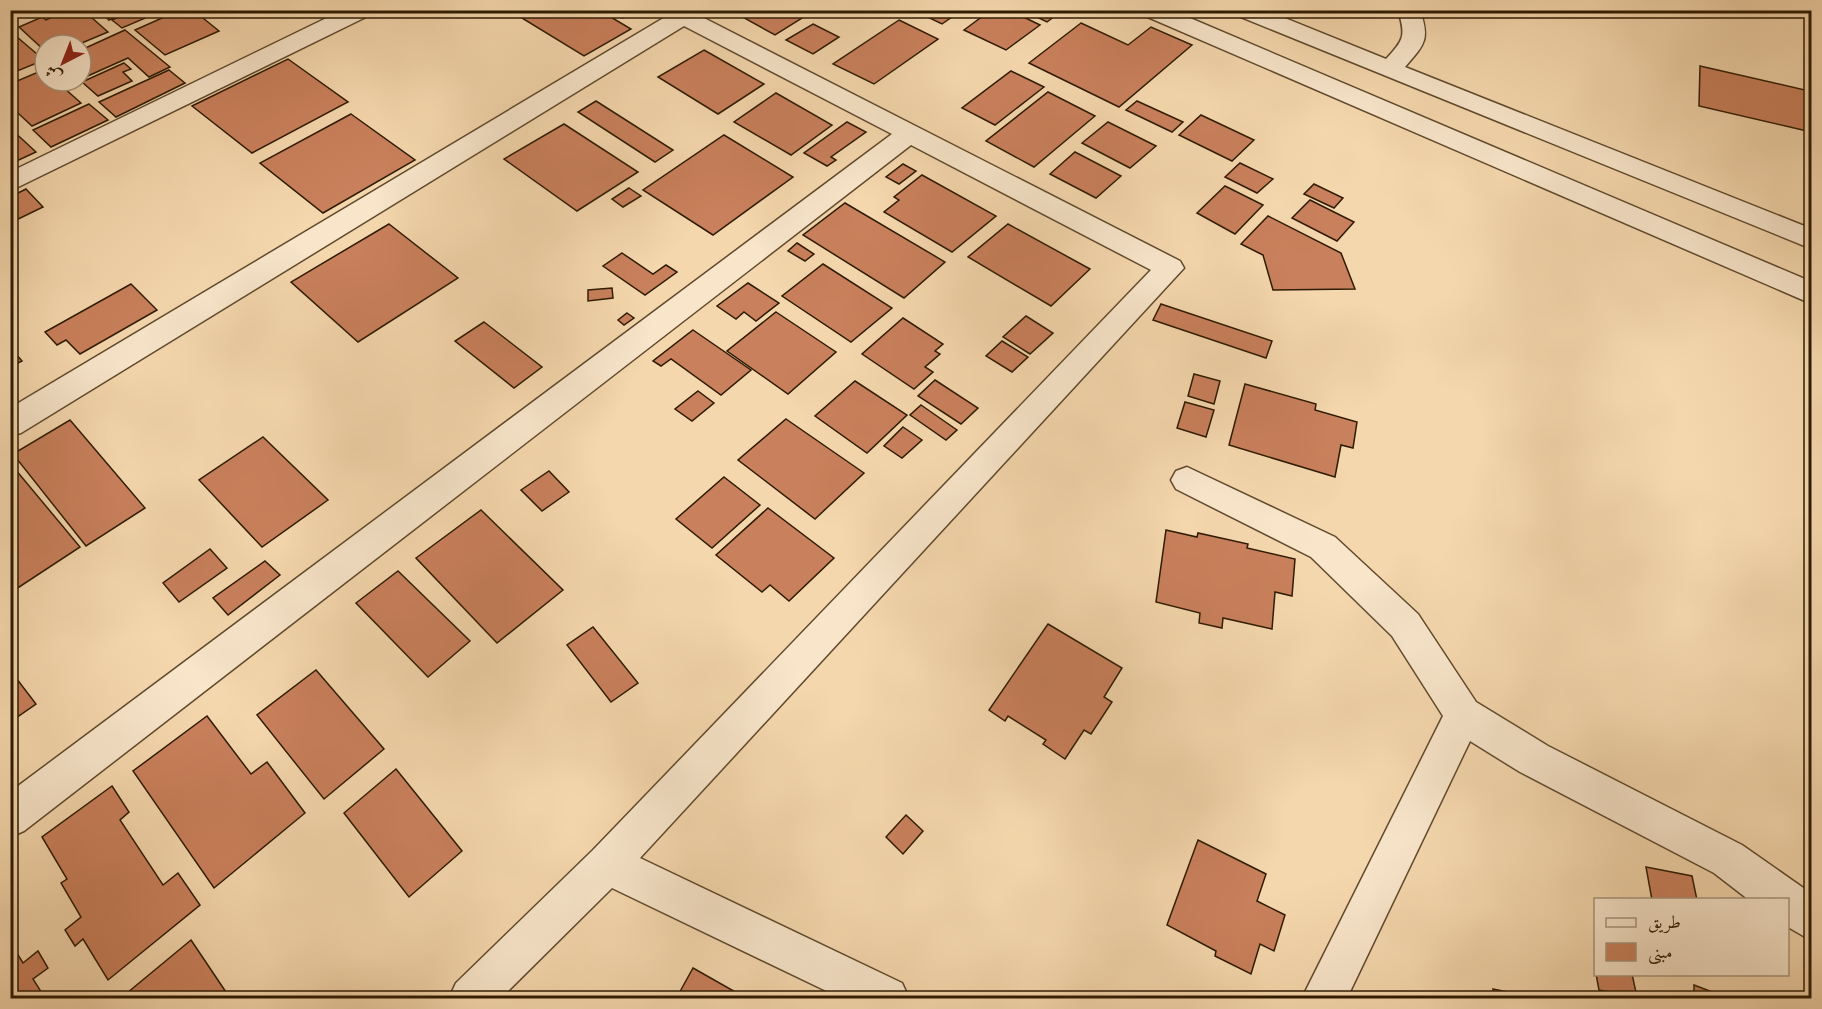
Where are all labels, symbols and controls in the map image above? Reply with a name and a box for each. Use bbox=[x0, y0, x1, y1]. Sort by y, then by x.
north arrow bbox=[33, 33, 93, 93]
text: ش bbox=[41, 61, 66, 86]
legend bbox=[1594, 898, 1789, 976]
text: طريق bbox=[1648, 912, 1681, 934]
text: مبنى bbox=[1648, 942, 1673, 965]

